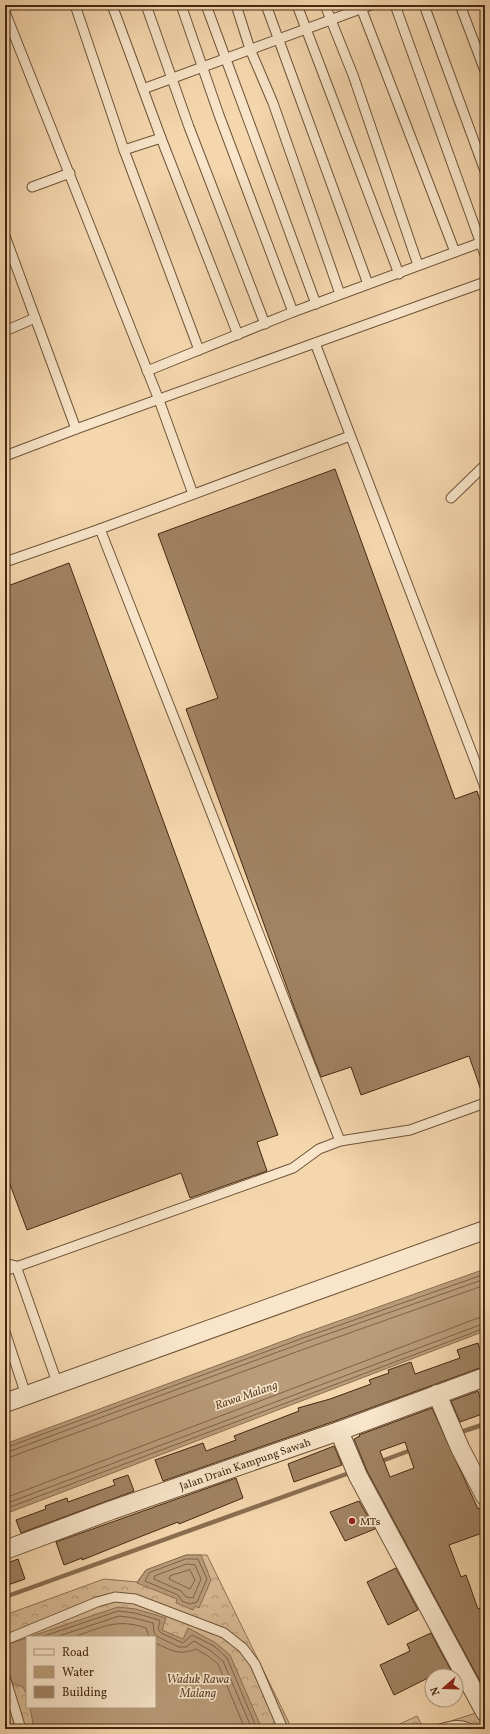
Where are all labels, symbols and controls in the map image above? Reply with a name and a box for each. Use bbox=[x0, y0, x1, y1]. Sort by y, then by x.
water label: Rawa Malang bbox=[213, 1378, 280, 1414]
street label: Jalan Drain Kampung Sawah bbox=[178, 1435, 314, 1495]
place label: MTs bbox=[360, 1515, 381, 1530]
marker: MTs bbox=[347, 1516, 357, 1526]
legend bbox=[26, 1636, 156, 1708]
text: Road bbox=[62, 1645, 89, 1661]
text: Water bbox=[62, 1665, 94, 1681]
north arrow bbox=[424, 1668, 464, 1708]
water label: Waduk Rawa Malang bbox=[166, 1672, 230, 1702]
text: Building bbox=[62, 1685, 107, 1701]
text: N bbox=[428, 1685, 444, 1697]

